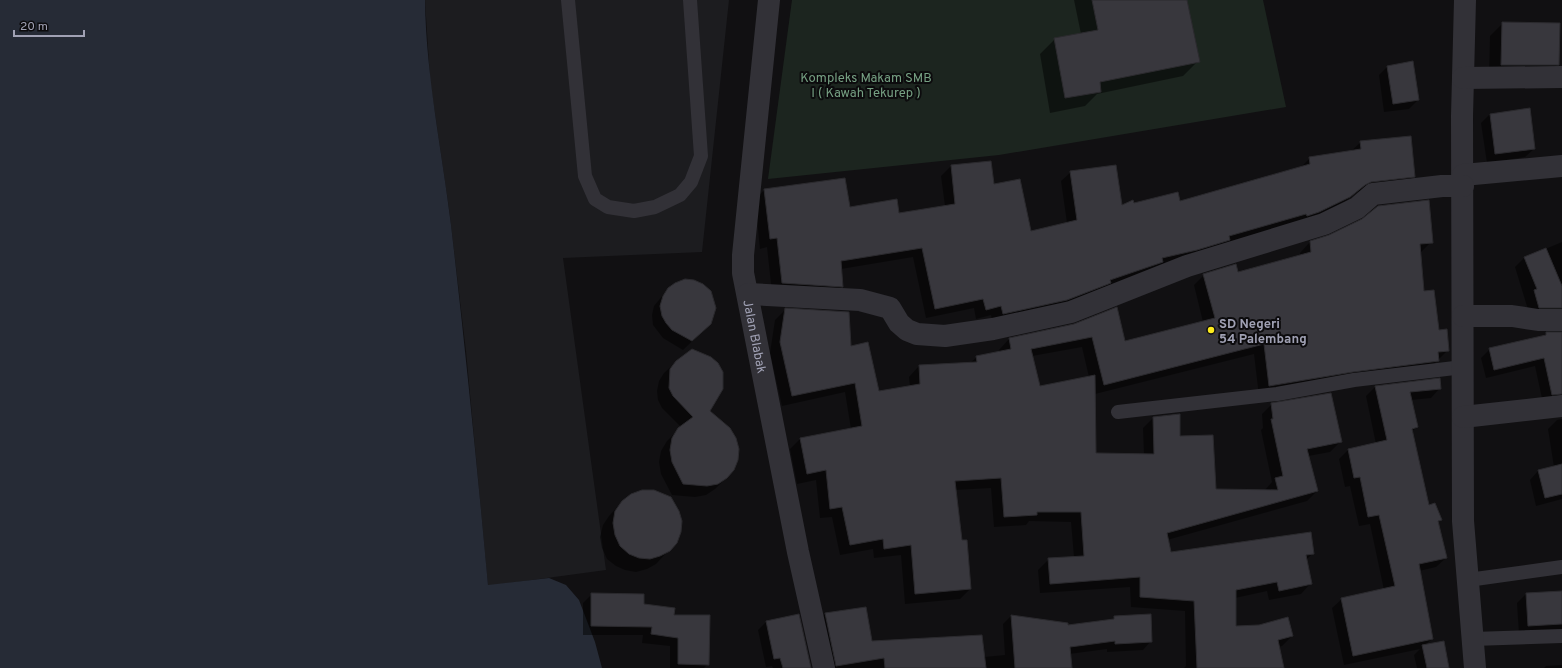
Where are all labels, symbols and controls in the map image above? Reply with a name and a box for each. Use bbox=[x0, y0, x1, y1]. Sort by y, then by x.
scale bar bbox=[14, 12, 84, 38]
text: 20 m bbox=[20, 19, 48, 35]
park label: Kompleks Makam SMB I ( Kawah Tekurep ) bbox=[800, 71, 932, 102]
street label: Jalan Blabak bbox=[738, 299, 769, 375]
place label: SD Negeri 54 Palembang bbox=[1219, 317, 1307, 348]
marker: SD Negeri 54 Palembang bbox=[1206, 325, 1216, 335]

